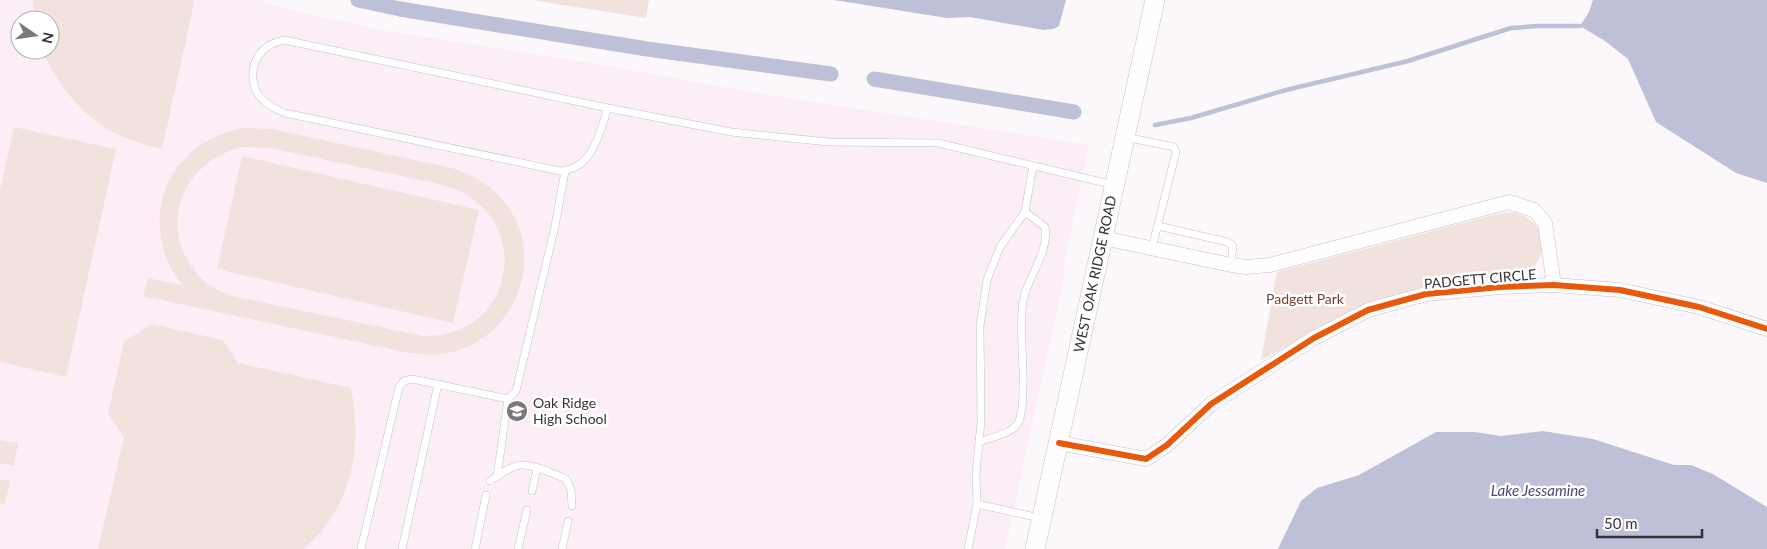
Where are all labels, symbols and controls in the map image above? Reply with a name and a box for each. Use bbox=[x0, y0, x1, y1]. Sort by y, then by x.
north arrow bbox=[10, 10, 60, 60]
text: N bbox=[39, 31, 58, 45]
street label: WEST OAK RIDGE ROAD bbox=[1070, 194, 1119, 354]
street label: PADGETT CIRCLE bbox=[1423, 265, 1537, 292]
park label: Padgett Park bbox=[1266, 290, 1345, 307]
place label: Oak Ridge High School bbox=[533, 394, 607, 427]
school or university icon: Oak Ridge High School bbox=[505, 399, 529, 423]
water label: Lake Jessamine bbox=[1491, 481, 1585, 499]
scale bar bbox=[1597, 506, 1702, 538]
text: 50 m bbox=[1604, 514, 1638, 532]

